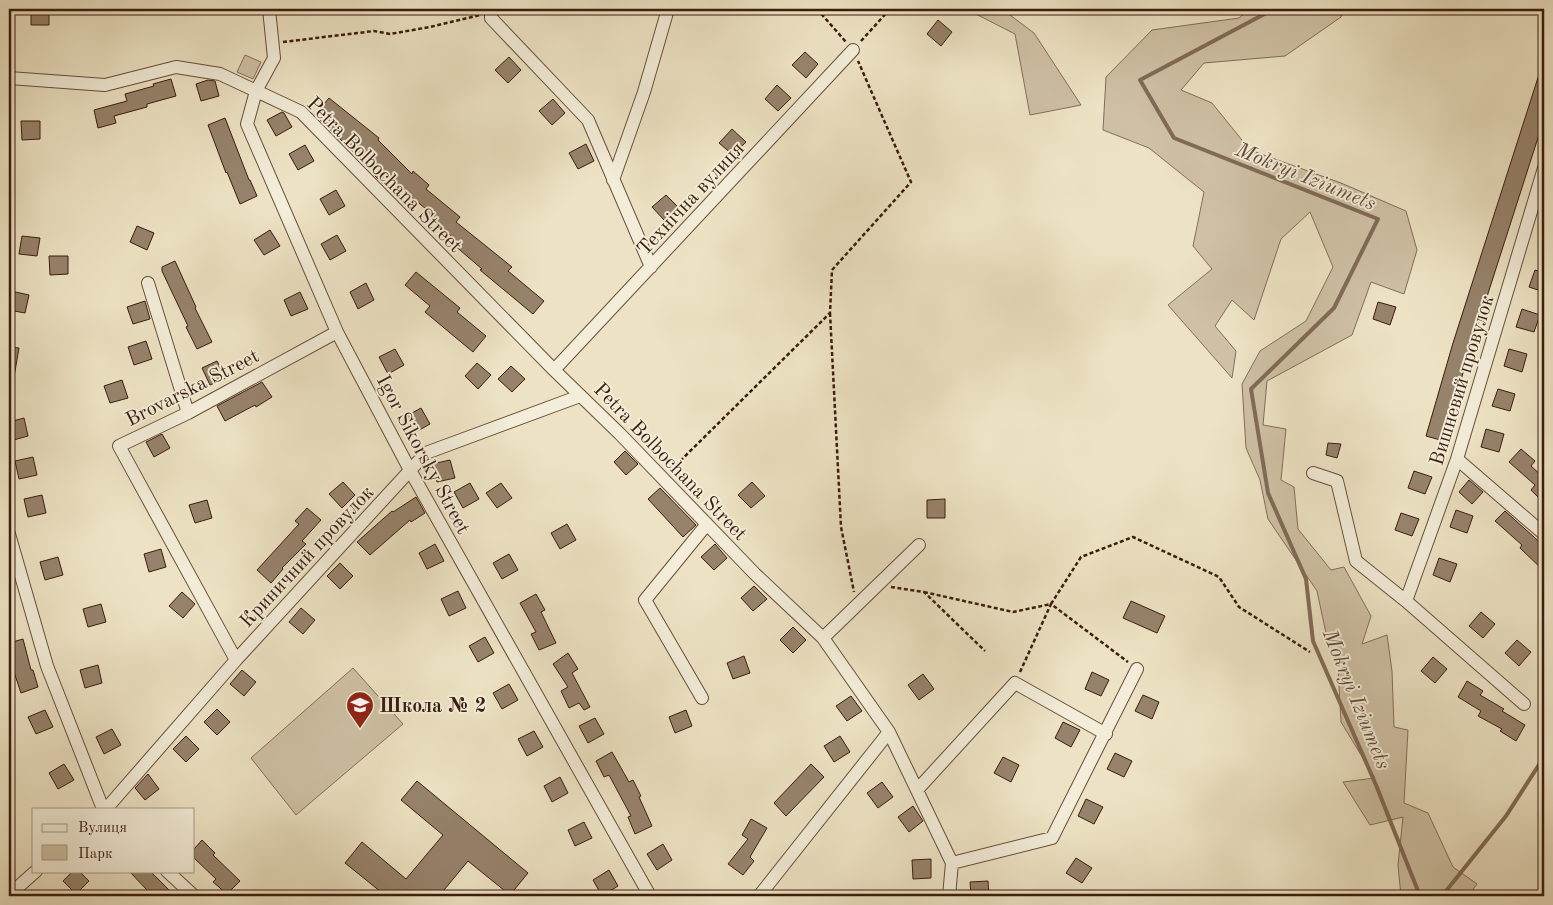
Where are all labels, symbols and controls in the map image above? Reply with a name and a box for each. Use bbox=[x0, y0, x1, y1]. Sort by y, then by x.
street label: Petra Bolbochana Street bbox=[302, 94, 465, 257]
street label: Технічна вулиця bbox=[634, 139, 749, 260]
water label: Mokryi Iziumets bbox=[1231, 139, 1379, 215]
street label: Вишневий провулок bbox=[1427, 293, 1498, 468]
street label: Brovarska Street bbox=[123, 347, 263, 431]
street label: Igor Sikorsky Street bbox=[372, 372, 473, 538]
street label: Petra Bolbochana Street bbox=[589, 380, 750, 545]
street label: Криничний провулок bbox=[237, 483, 378, 632]
water label: Mokryi Iziumets bbox=[1318, 626, 1393, 773]
school or university icon: Школа № 2 bbox=[345, 690, 375, 729]
place label: Школа № 2 bbox=[379, 697, 486, 717]
legend bbox=[32, 808, 195, 872]
text: Вулиця bbox=[78, 821, 127, 836]
text: Парк bbox=[78, 847, 113, 862]

